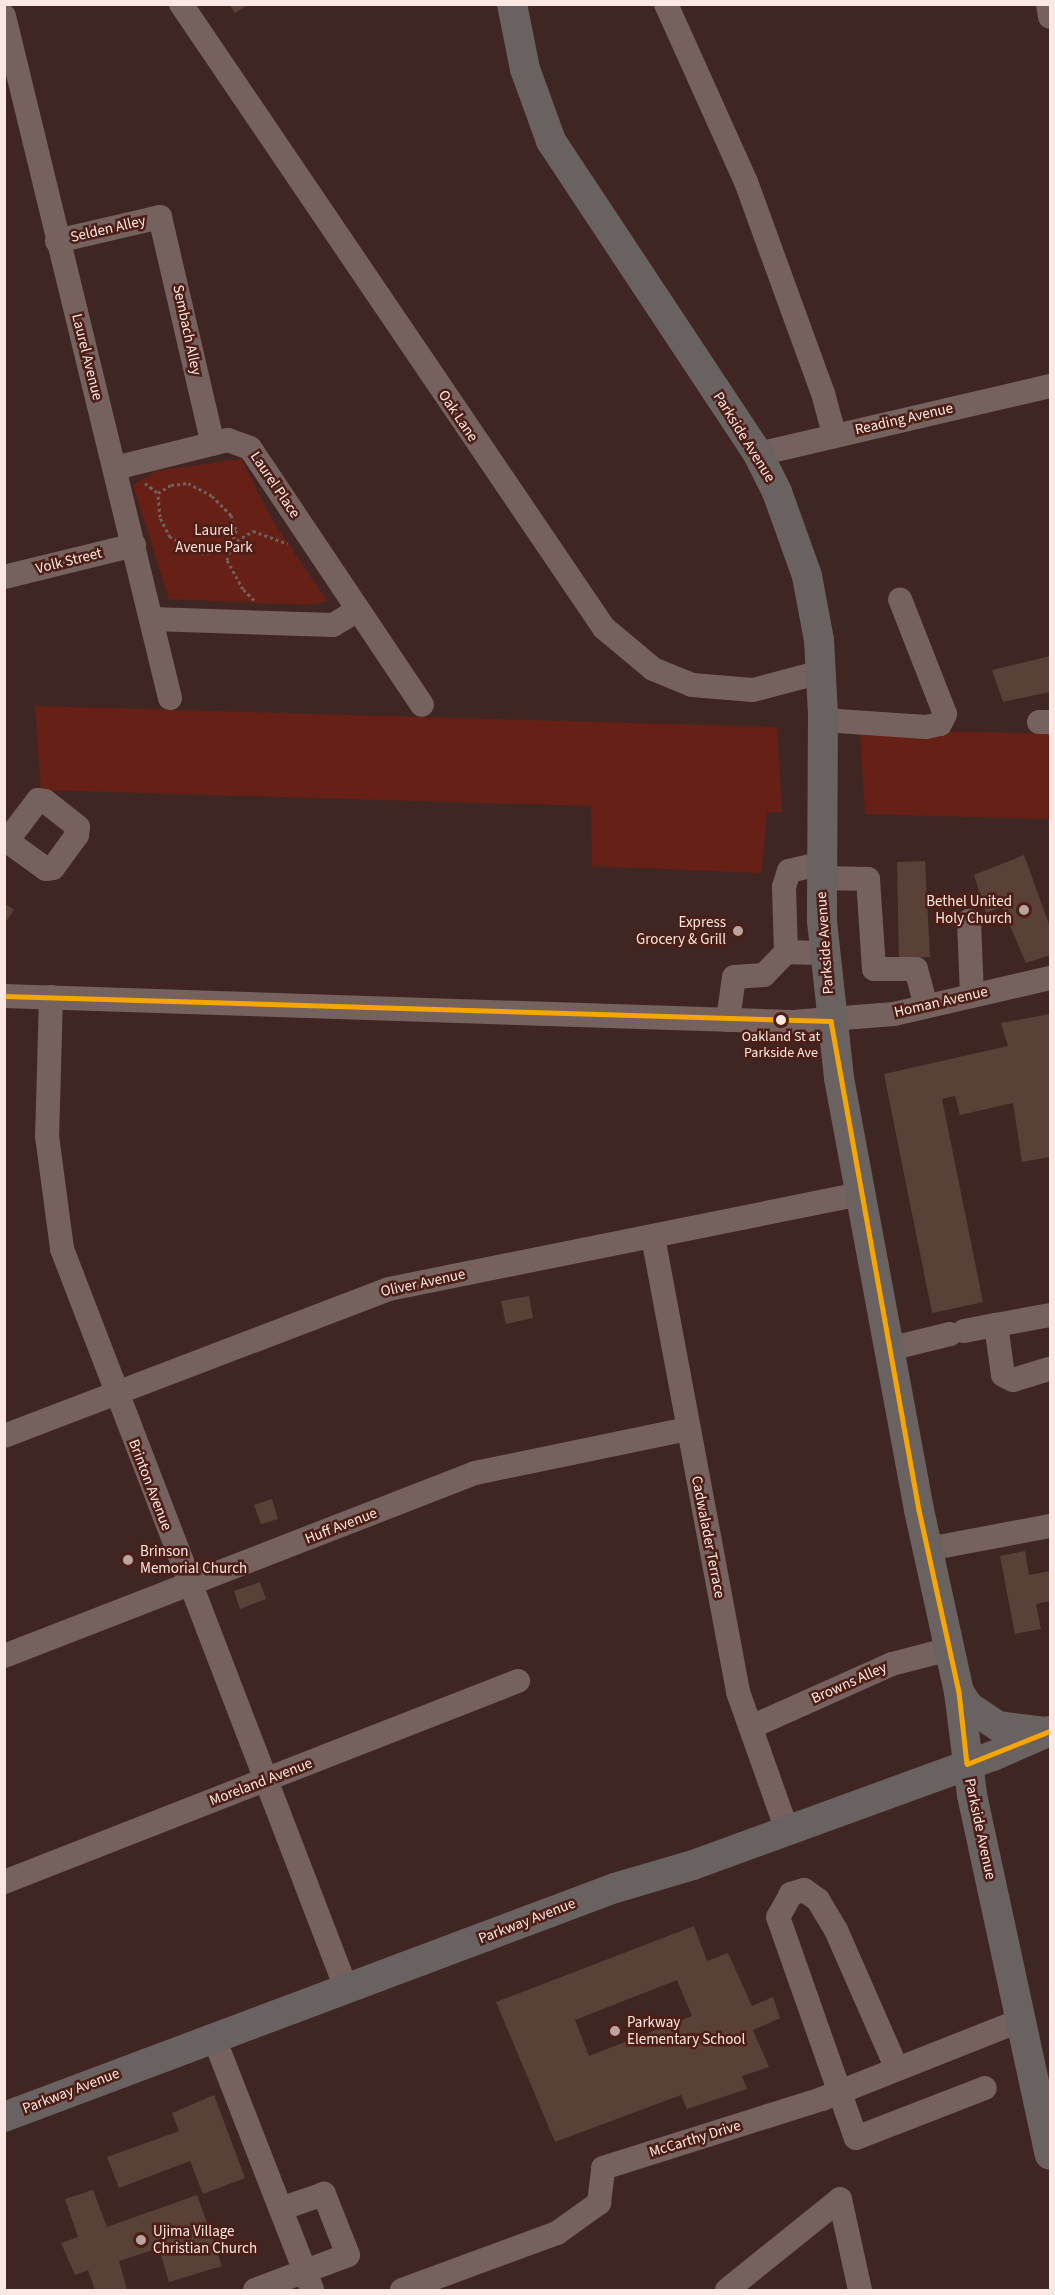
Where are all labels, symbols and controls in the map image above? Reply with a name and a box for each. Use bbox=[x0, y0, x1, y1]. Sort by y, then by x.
street label: Selden Alley bbox=[69, 212, 147, 246]
street label: Sembach Alley bbox=[169, 283, 205, 377]
street label: Laurel Avenue bbox=[68, 312, 106, 402]
street label: Oak Lane bbox=[434, 387, 482, 445]
street label: Parkside Avenue bbox=[709, 389, 779, 485]
street label: Reading Avenue bbox=[853, 399, 955, 439]
street label: Laurel Place bbox=[246, 448, 304, 522]
park label: Laurel Avenue Park bbox=[175, 521, 253, 556]
street label: Volk Street bbox=[34, 544, 104, 578]
street label: Parkside Avenue bbox=[812, 891, 838, 995]
place label: Bethel United Holy Church bbox=[926, 892, 1012, 927]
marker: Bethel United Holy Church bbox=[1017, 903, 1031, 917]
place label: Express Grocery & Grill bbox=[636, 913, 726, 948]
marker: Express Grocery & Grill bbox=[731, 924, 745, 938]
street label: Homan Avenue bbox=[893, 983, 989, 1021]
marker: Oakland St at Parkside Ave bbox=[775, 1014, 787, 1026]
place label: Oakland St at Parkside Ave bbox=[742, 1029, 820, 1062]
street label: Oliver Avenue bbox=[379, 1265, 467, 1301]
street label: Brinton Avenue bbox=[124, 1437, 176, 1533]
street label: Cadwalader Terrace bbox=[687, 1474, 729, 1600]
street label: Huff Avenue bbox=[302, 1504, 380, 1548]
place label: Brinson Memorial Church bbox=[140, 1542, 247, 1577]
marker: Brinson Memorial Church bbox=[121, 1553, 135, 1567]
street label: Browns Alley bbox=[809, 1658, 889, 1708]
street label: Moreland Avenue bbox=[207, 1754, 315, 1810]
street label: Parkside Avenue bbox=[960, 1777, 1000, 1881]
street label: Parkway Avenue bbox=[476, 1894, 578, 1948]
place label: Parkway Elementary School bbox=[627, 2013, 745, 2048]
marker: Parkway Elementary School bbox=[608, 2024, 622, 2038]
street label: Parkway Avenue bbox=[20, 2064, 122, 2118]
street label: McCarthy Drive bbox=[647, 2117, 743, 2161]
place label: Ujima Village Christian Church bbox=[153, 2222, 257, 2257]
marker: Ujima Village Christian Church bbox=[134, 2233, 148, 2247]

